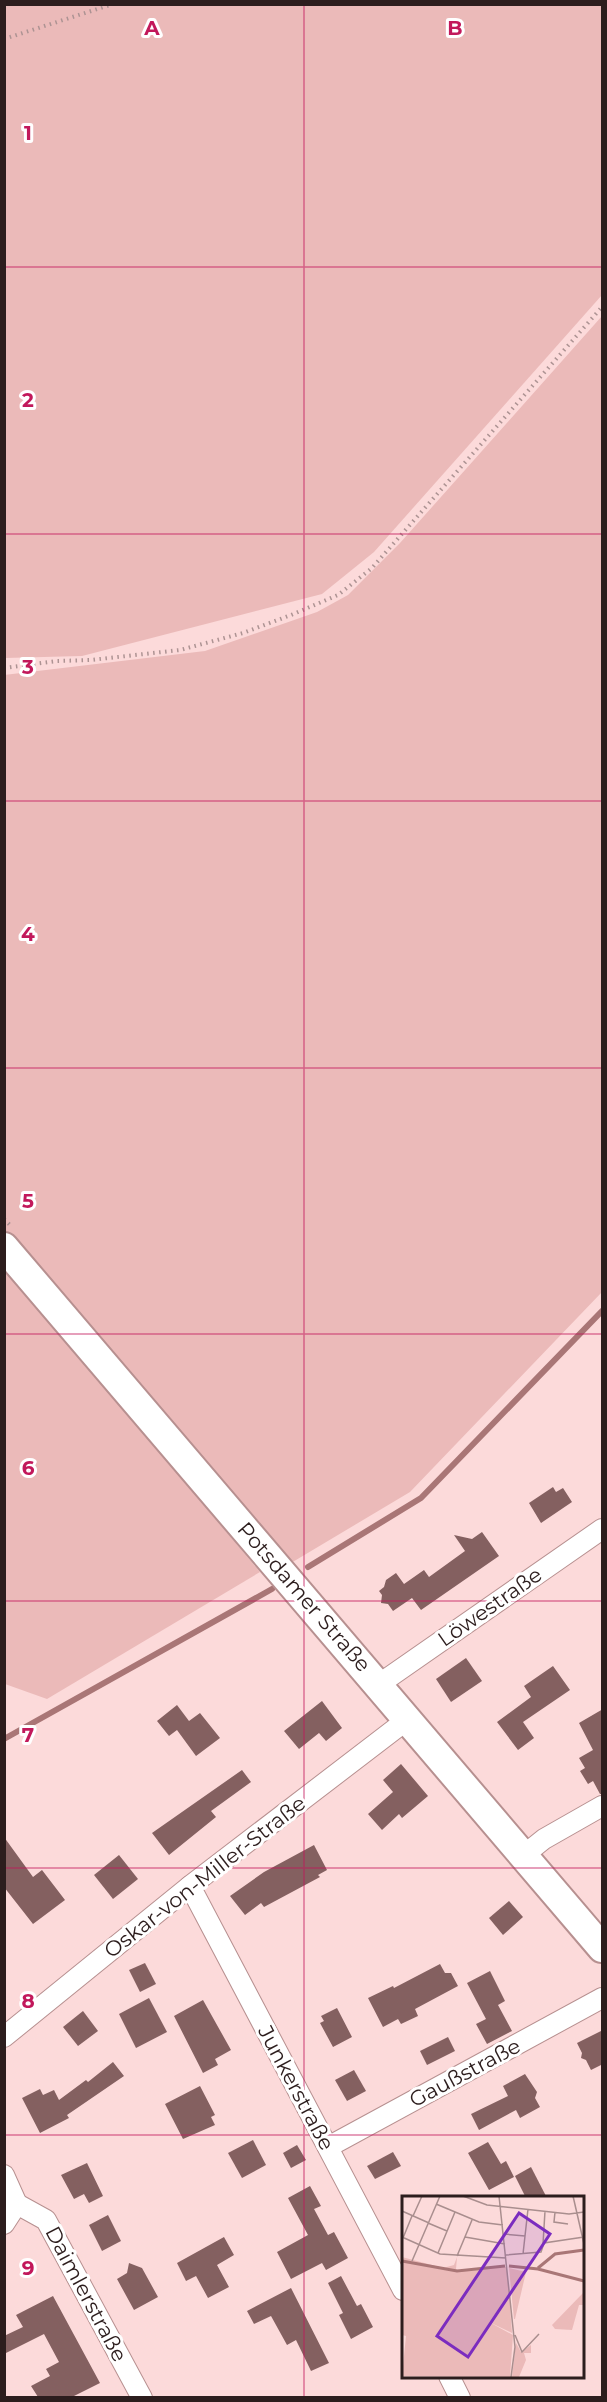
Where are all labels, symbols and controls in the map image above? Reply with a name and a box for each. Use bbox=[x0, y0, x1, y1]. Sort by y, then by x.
text: A bbox=[143, 16, 160, 40]
text: B bbox=[447, 16, 463, 40]
text: 1 bbox=[24, 121, 32, 145]
text: 2 bbox=[22, 388, 34, 412]
text: 3 bbox=[21, 655, 34, 679]
text: 4 bbox=[21, 922, 35, 946]
text: 5 bbox=[22, 1189, 34, 1213]
text: 6 bbox=[22, 1456, 35, 1480]
street label: Potsdamer Straße bbox=[232, 1517, 376, 1677]
street label: Löwestraße bbox=[433, 1562, 547, 1652]
text: 7 bbox=[22, 1723, 34, 1747]
street label: Oskar-von-Miller-Straße bbox=[99, 1790, 310, 1963]
text: 8 bbox=[21, 1989, 35, 2013]
street label: Junkerstraße bbox=[253, 2020, 340, 2154]
street label: Gaußstraße bbox=[405, 2033, 525, 2112]
inset map bbox=[402, 2196, 583, 2378]
street label: Daimlerstraße bbox=[40, 2222, 133, 2366]
text: 9 bbox=[22, 2256, 34, 2280]

